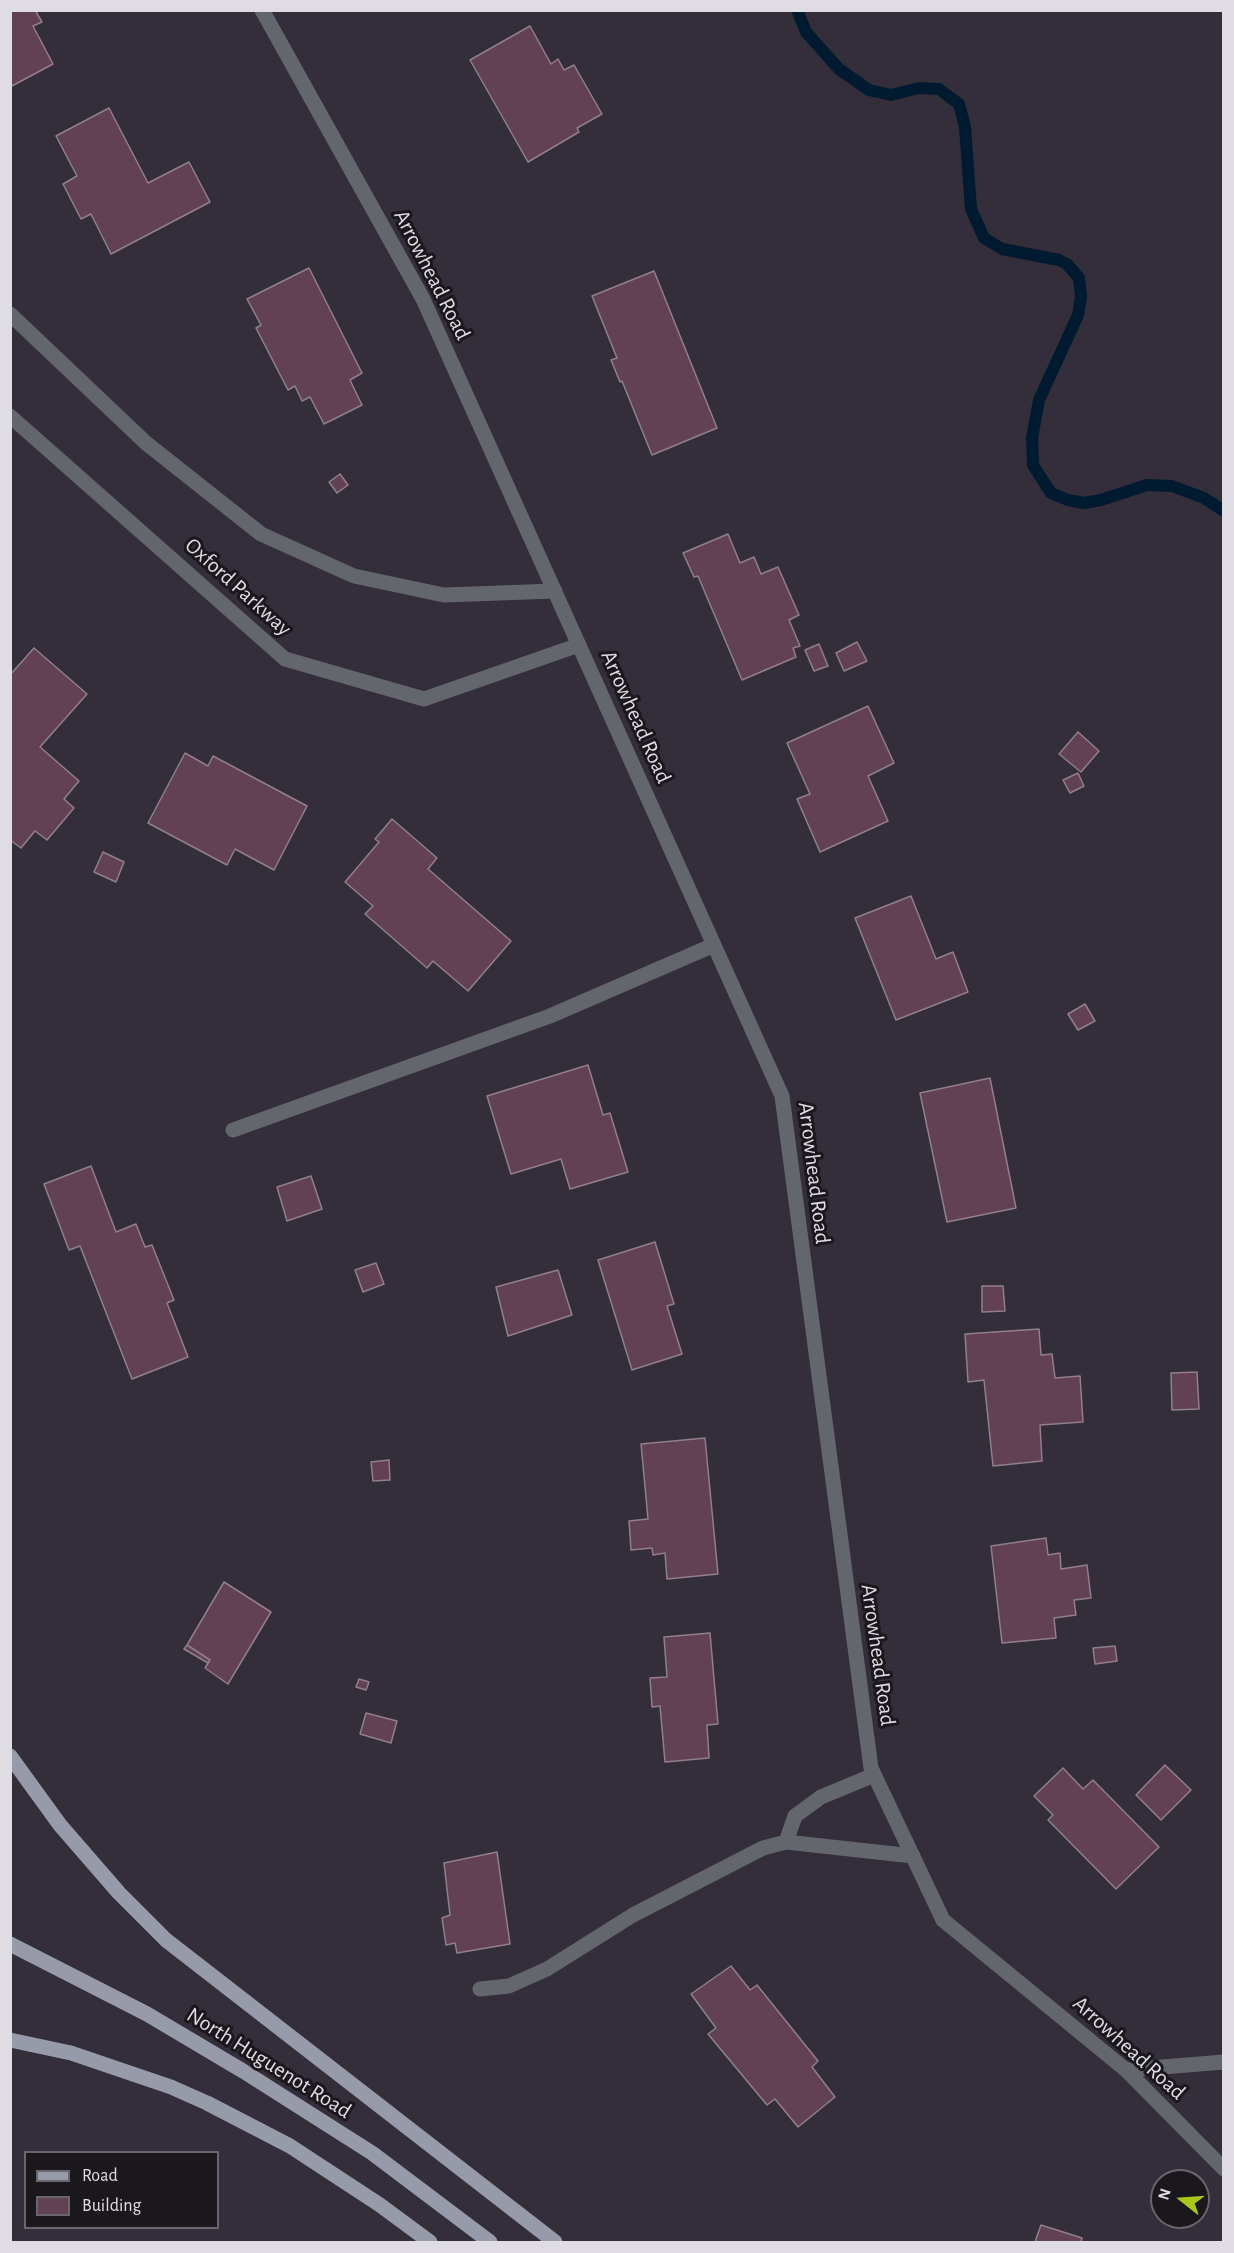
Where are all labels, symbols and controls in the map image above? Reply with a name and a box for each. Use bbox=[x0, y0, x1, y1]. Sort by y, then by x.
street label: Arrowhead Road bbox=[388, 206, 476, 344]
street label: Oxford Parkway bbox=[179, 532, 297, 642]
street label: Arrowhead Road bbox=[595, 647, 677, 787]
street label: Arrowhead Road bbox=[792, 1101, 836, 1245]
street label: Arrowhead Road bbox=[855, 1583, 901, 1727]
street label: Arrowhead Road bbox=[1067, 1991, 1191, 2105]
street label: North Huguenot Road bbox=[182, 2002, 356, 2124]
legend bbox=[24, 2151, 219, 2229]
text: Road bbox=[82, 2167, 118, 2185]
north arrow bbox=[1150, 2169, 1210, 2229]
text: N bbox=[1155, 2187, 1174, 2202]
text: Building bbox=[82, 2197, 141, 2215]

